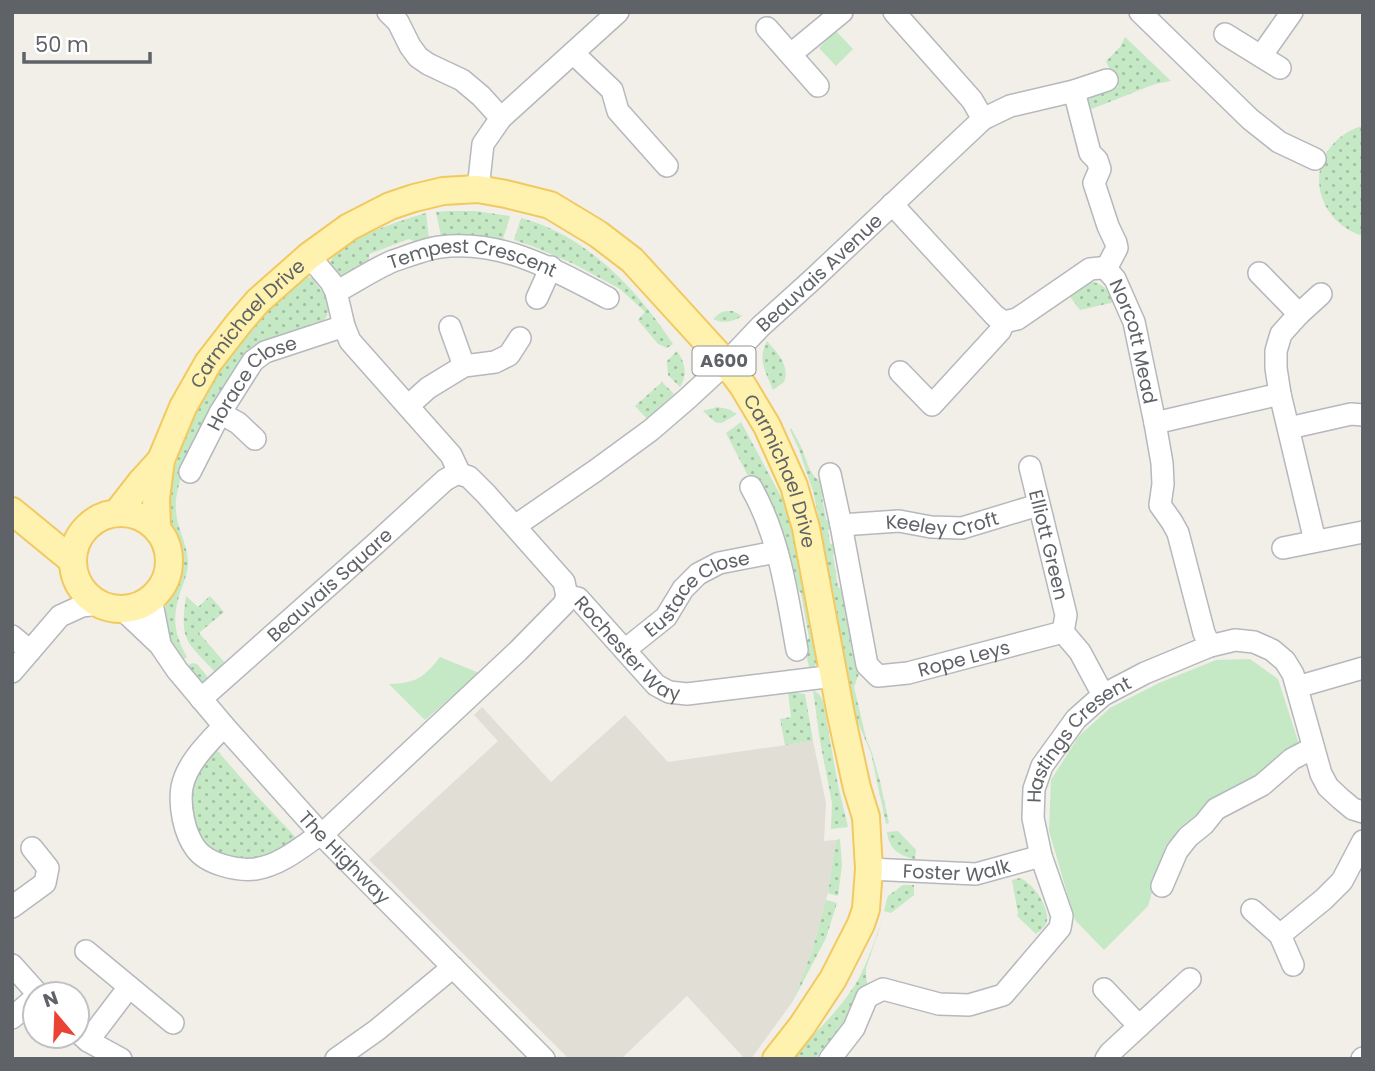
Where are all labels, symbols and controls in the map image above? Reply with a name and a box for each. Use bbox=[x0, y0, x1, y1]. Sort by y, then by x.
scale bar bbox=[24, 21, 150, 65]
text: 50 m bbox=[35, 30, 89, 59]
street label: Beauvais Avenue bbox=[750, 208, 888, 338]
street label: Tempest Crescent bbox=[384, 233, 561, 284]
street label: Carmichael Drive bbox=[184, 253, 311, 393]
street label: Norcott Mead bbox=[1103, 275, 1164, 406]
street label: Horace Close bbox=[200, 329, 300, 435]
road number: A600 bbox=[692, 346, 756, 376]
street label: Carmichael Drive bbox=[737, 389, 822, 550]
street label: Elliott Green bbox=[1022, 487, 1075, 603]
street label: Keeley Croft bbox=[885, 505, 1002, 542]
street label: Beauvais Square bbox=[261, 522, 398, 648]
street label: Eustace Close bbox=[638, 544, 752, 643]
street label: Rochester Way bbox=[568, 590, 682, 707]
street label: Rope Leys bbox=[915, 634, 1013, 684]
street label: Hastings Cresent bbox=[1021, 670, 1136, 803]
street label: The Highway bbox=[292, 805, 396, 911]
street label: Foster Walk bbox=[902, 852, 1014, 888]
north arrow bbox=[21, 980, 91, 1050]
text: N bbox=[39, 984, 62, 1014]

